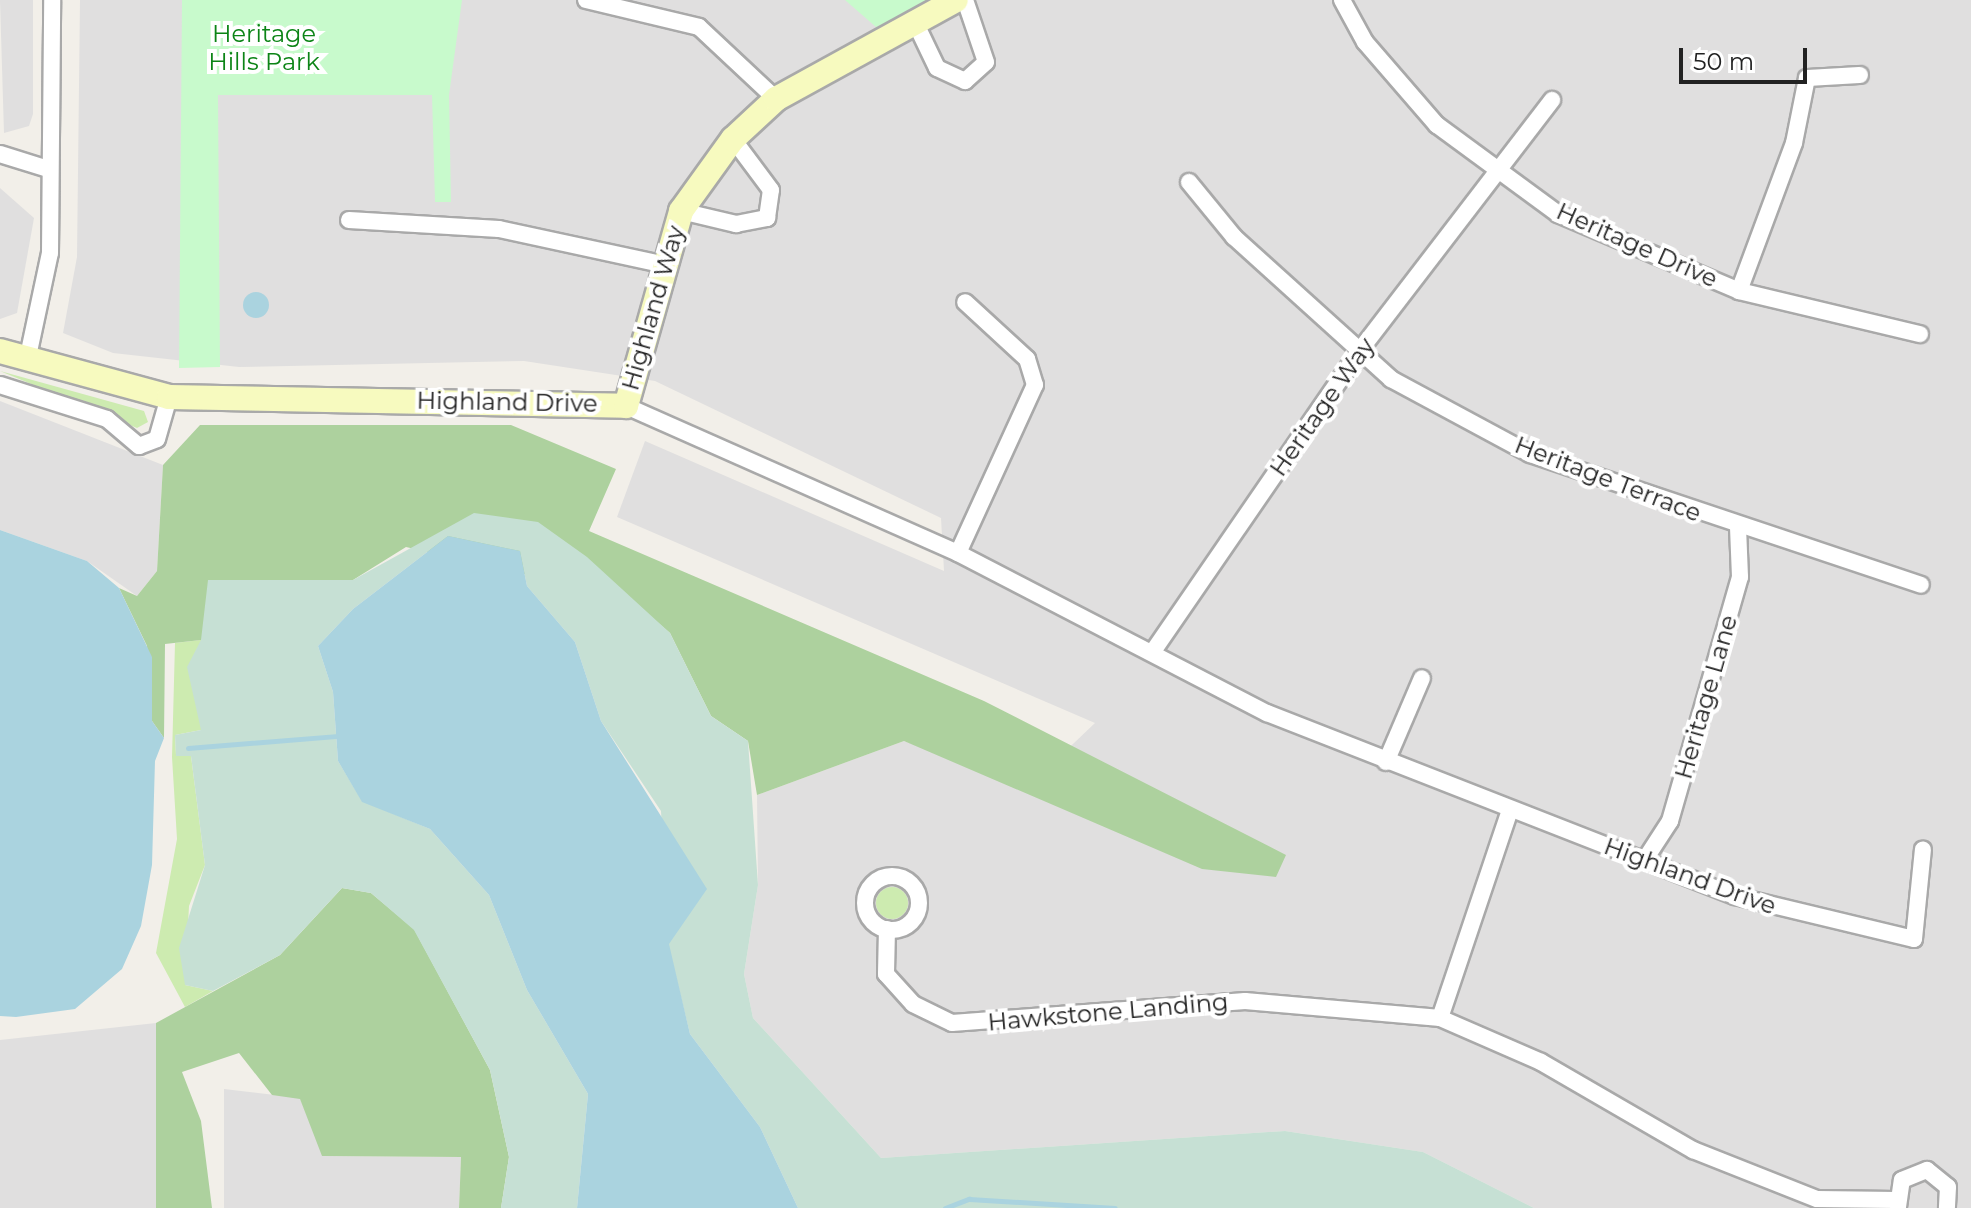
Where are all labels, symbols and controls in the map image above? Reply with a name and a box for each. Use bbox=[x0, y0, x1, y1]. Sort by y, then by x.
park label: Heritage Hills Park bbox=[208, 20, 320, 76]
scale bar bbox=[1683, 32, 1811, 82]
text: 50 m bbox=[1693, 47, 1754, 76]
street label: Heritage Drive bbox=[1552, 197, 1722, 293]
street label: Highland Way bbox=[616, 222, 690, 394]
street label: Heritage Way bbox=[1264, 332, 1380, 482]
street label: Highland Drive bbox=[416, 386, 598, 418]
street label: Heritage Terrace bbox=[1511, 430, 1705, 528]
street label: Heritage Lane bbox=[1669, 612, 1743, 782]
street label: Highland Drive bbox=[1600, 832, 1780, 920]
street label: Hawkstone Landing bbox=[986, 987, 1230, 1037]

